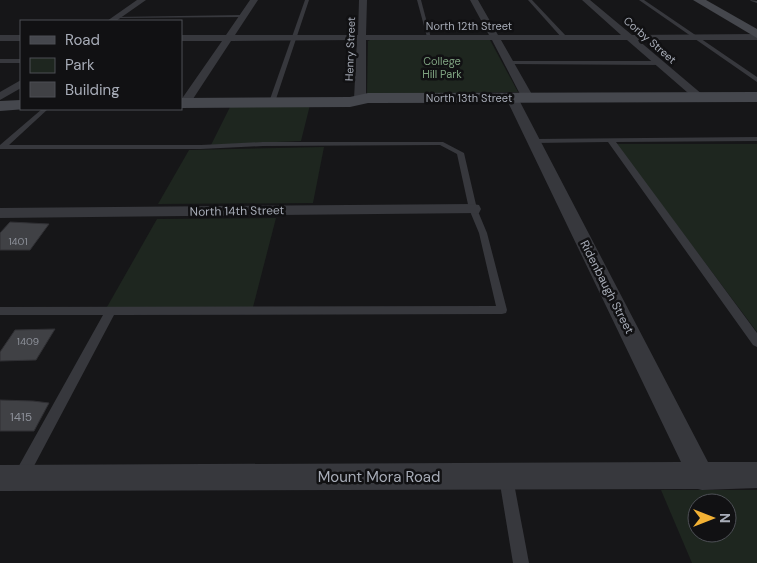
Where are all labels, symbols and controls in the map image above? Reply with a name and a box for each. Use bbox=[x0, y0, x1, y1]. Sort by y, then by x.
street label: Corby Street bbox=[621, 13, 679, 67]
street label: Henry Street bbox=[342, 17, 358, 81]
street label: North 12th Street bbox=[426, 19, 512, 33]
legend bbox=[20, 20, 182, 110]
text: Road bbox=[65, 30, 100, 50]
park label: College Hill Park bbox=[422, 54, 462, 81]
text: Park bbox=[65, 55, 95, 75]
text: Building bbox=[65, 80, 120, 100]
street label: North 13th Street bbox=[426, 91, 512, 105]
street label: North 14th Street bbox=[190, 202, 285, 220]
house number: 1401 bbox=[8, 235, 28, 248]
street label: Ridenbaugh Street bbox=[577, 238, 638, 337]
house number: 1409 bbox=[17, 335, 39, 348]
house number: 1415 bbox=[10, 409, 32, 425]
street label: Mount Mora Road bbox=[318, 467, 440, 487]
north arrow bbox=[687, 493, 737, 543]
text: N bbox=[716, 513, 734, 523]

